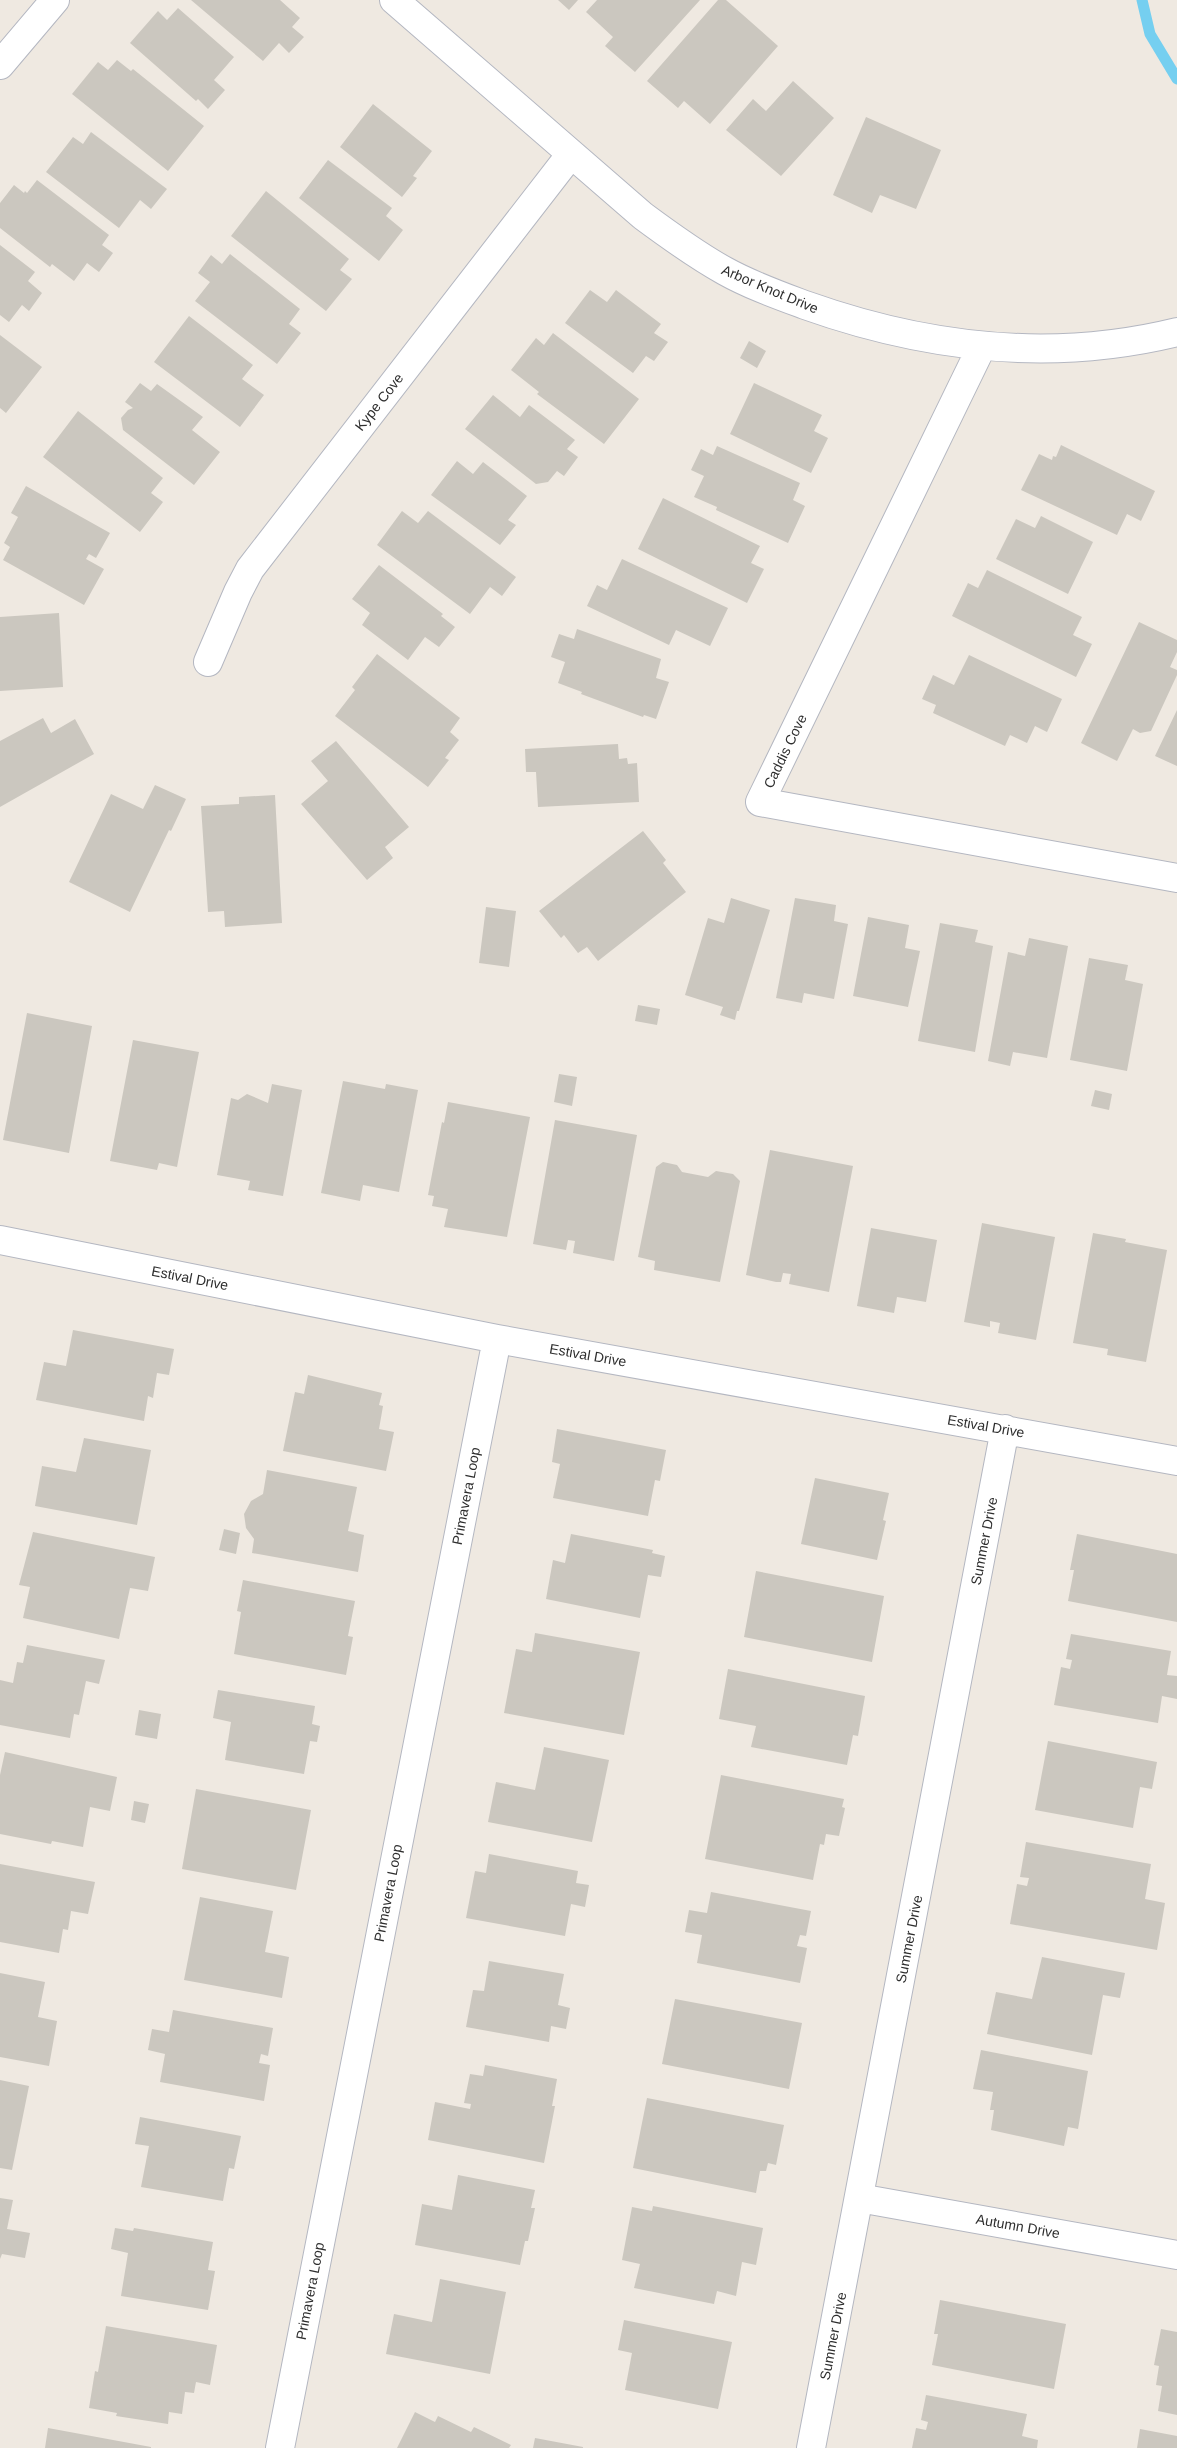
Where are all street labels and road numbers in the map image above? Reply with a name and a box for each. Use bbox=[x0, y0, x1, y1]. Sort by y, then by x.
street label: Arbor Knot Drive bbox=[719, 261, 821, 317]
street label: Kype Cove bbox=[352, 370, 407, 434]
street label: Caddis Cove bbox=[760, 711, 810, 791]
street label: Estival Drive bbox=[150, 1263, 230, 1293]
street label: Estival Drive bbox=[548, 1340, 628, 1370]
street label: Estival Drive bbox=[946, 1411, 1026, 1441]
street label: Primavera Loop bbox=[449, 1446, 483, 1546]
street label: Summer Drive bbox=[968, 1495, 1000, 1586]
street label: Primavera Loop bbox=[371, 1843, 405, 1943]
street label: Summer Drive bbox=[893, 1893, 925, 1984]
street label: Autumn Drive bbox=[975, 2211, 1061, 2241]
street label: Primavera Loop bbox=[293, 2241, 327, 2341]
street label: Summer Drive bbox=[817, 2290, 849, 2381]

